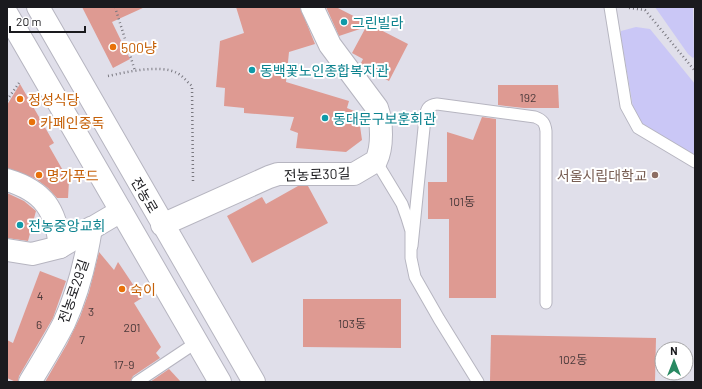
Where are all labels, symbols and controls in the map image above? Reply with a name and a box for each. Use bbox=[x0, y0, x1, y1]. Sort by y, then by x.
scale bar bbox=[10, 8, 85, 34]
text: 20 m bbox=[16, 14, 42, 28]
place label: 그린빌라 bbox=[352, 14, 404, 31]
marker: 그린빌라 bbox=[339, 17, 349, 27]
place label: 500냥 bbox=[121, 39, 157, 56]
marker: 500냥 bbox=[108, 42, 118, 52]
place label: 동백꽃노인종합복지관 bbox=[260, 62, 389, 79]
marker: 동백꽃노인종합복지관 bbox=[247, 65, 257, 75]
house number: 192 bbox=[520, 90, 536, 104]
place label: 정성식당 bbox=[28, 91, 80, 108]
marker: 정성식당 bbox=[15, 94, 25, 104]
place label: 동대문구보훈회관 bbox=[333, 110, 436, 127]
marker: 동대문구보훈회관 bbox=[320, 113, 330, 123]
place label: 카페인중독 bbox=[40, 114, 105, 131]
marker: 카페인중독 bbox=[27, 117, 37, 127]
street label: 전농로30길 bbox=[283, 164, 351, 184]
place label: 명가푸드 bbox=[47, 167, 99, 184]
place label: 서울시립대학교 bbox=[557, 167, 647, 184]
marker: 명가푸드 bbox=[34, 170, 44, 180]
marker: 서울시립대학교 bbox=[650, 170, 660, 180]
street label: 전농로 bbox=[128, 174, 162, 216]
house number: 101동 bbox=[449, 194, 475, 208]
place label: 전농중앙교회 bbox=[28, 217, 105, 234]
marker: 전농중앙교회 bbox=[15, 220, 25, 230]
street label: 전농로29길 bbox=[54, 257, 92, 325]
place label: 숙이 bbox=[130, 281, 156, 298]
marker: 숙이 bbox=[117, 284, 127, 294]
house number: 4 bbox=[37, 288, 43, 302]
house number: 3 bbox=[88, 304, 94, 318]
house number: 103동 bbox=[338, 316, 366, 330]
house number: 6 bbox=[36, 317, 42, 331]
house number: 201 bbox=[123, 320, 141, 334]
house number: 7 bbox=[79, 332, 85, 346]
north arrow bbox=[654, 341, 694, 381]
text: N bbox=[670, 344, 678, 357]
house number: 102동 bbox=[559, 352, 587, 366]
house number: 17-9 bbox=[114, 357, 134, 371]

